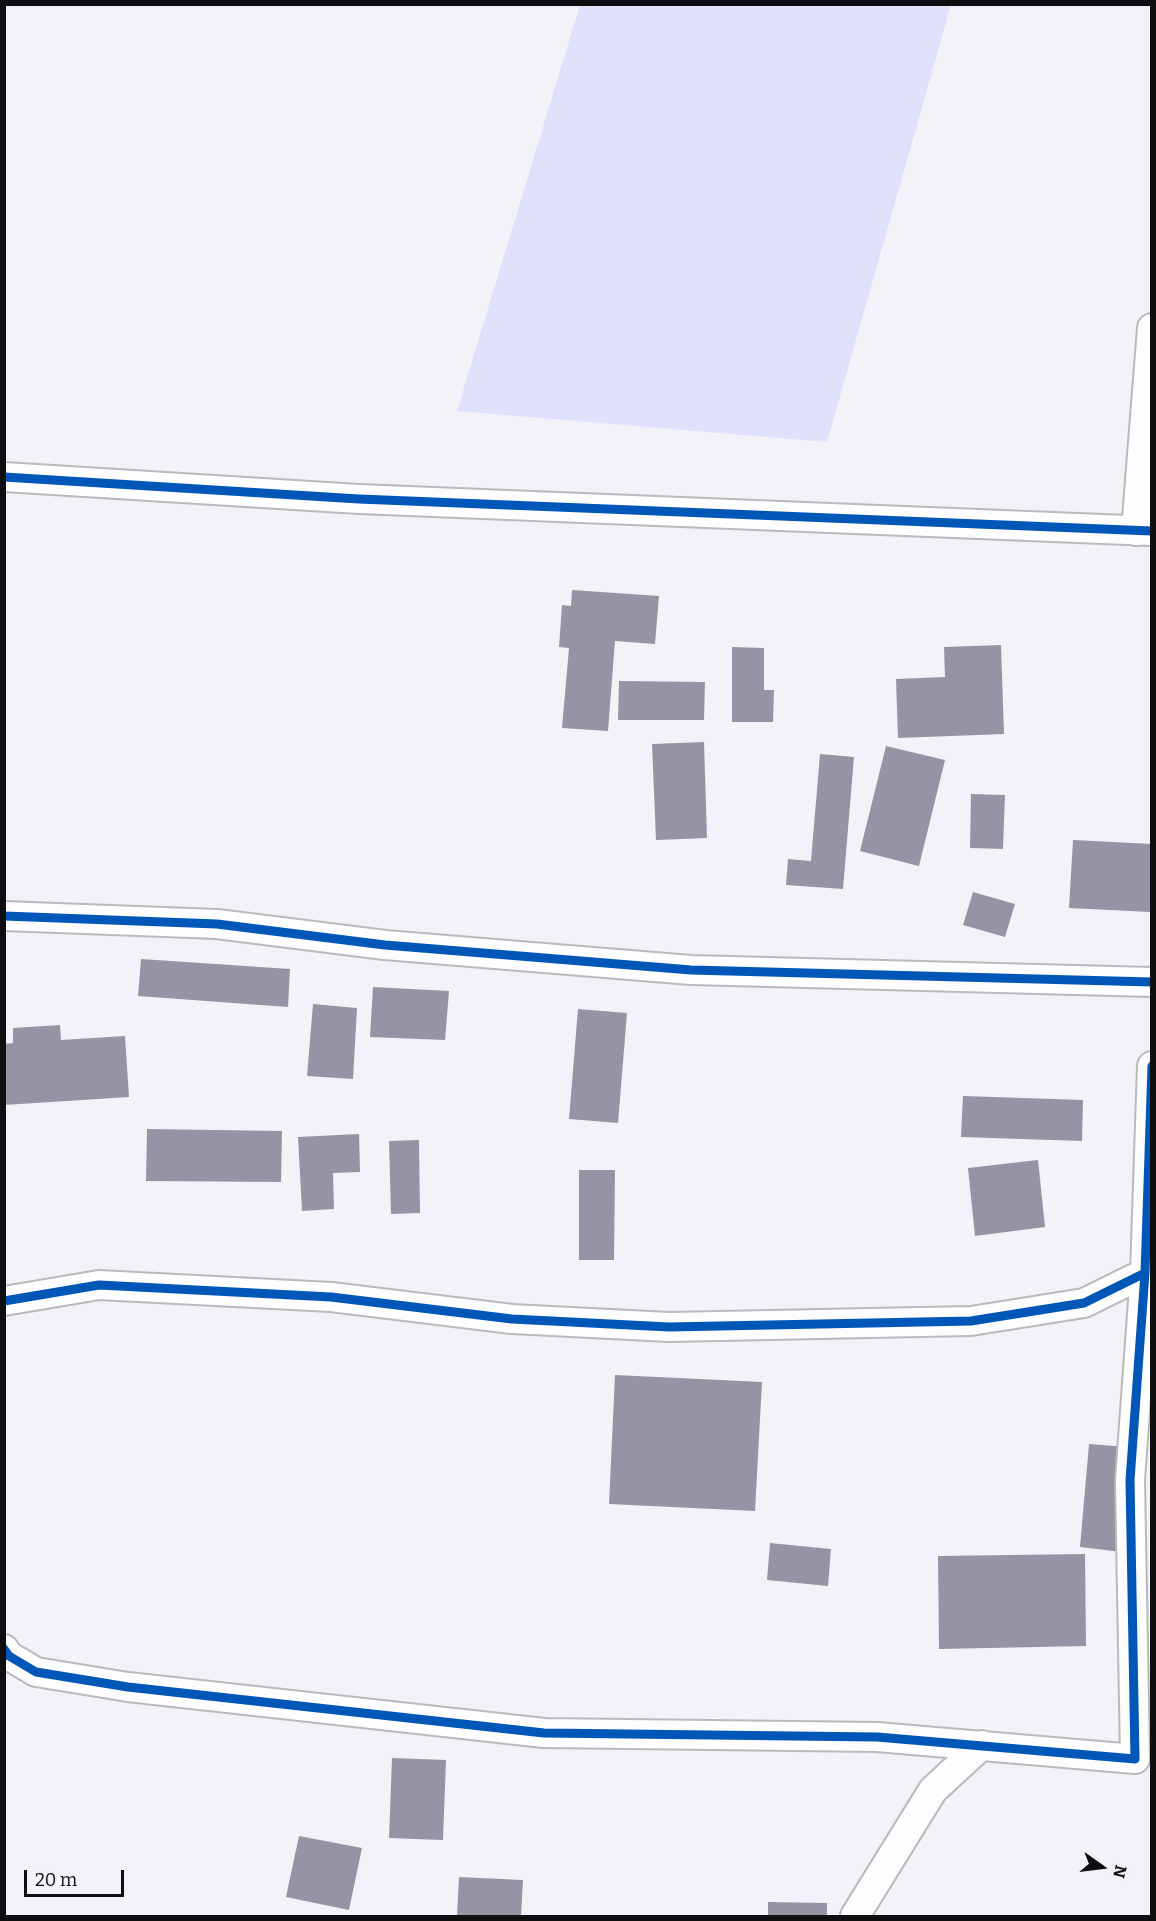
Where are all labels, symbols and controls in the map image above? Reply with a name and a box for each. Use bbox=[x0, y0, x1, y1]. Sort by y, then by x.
north arrow bbox=[1072, 1837, 1132, 1897]
scale bar bbox=[27, 1858, 128, 1896]
text: N bbox=[1109, 1863, 1131, 1880]
text: 20 m bbox=[35, 1869, 77, 1891]

